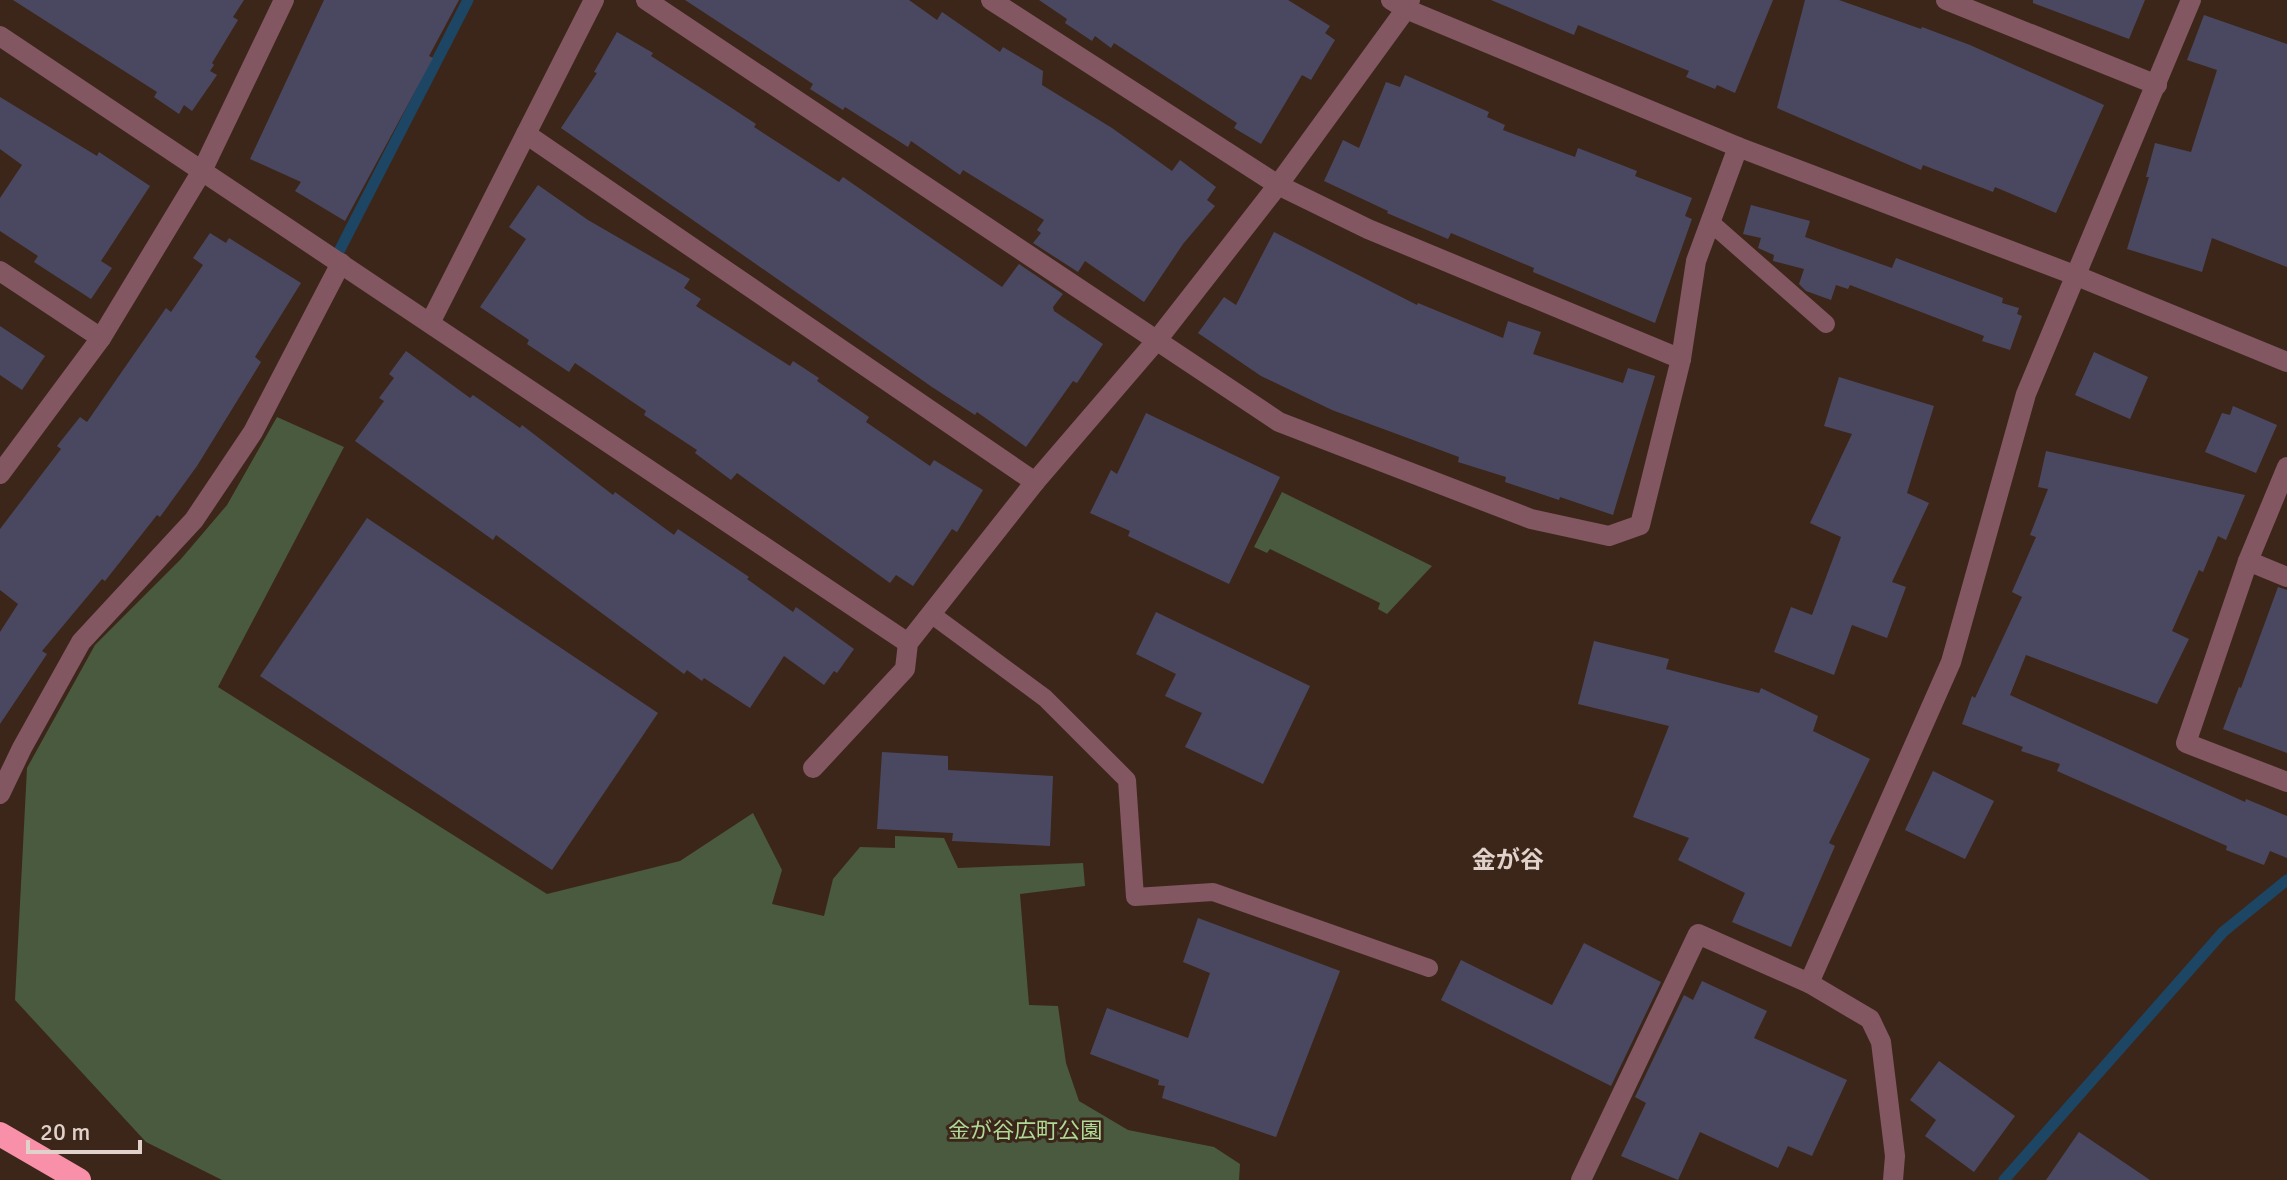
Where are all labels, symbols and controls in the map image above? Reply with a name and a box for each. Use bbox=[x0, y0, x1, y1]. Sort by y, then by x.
district label: 金が谷 bbox=[1472, 845, 1544, 875]
scale bar bbox=[28, 1104, 140, 1154]
text: 20 m bbox=[40, 1117, 90, 1147]
park label: 金が谷広町公園 bbox=[948, 1117, 1102, 1144]

